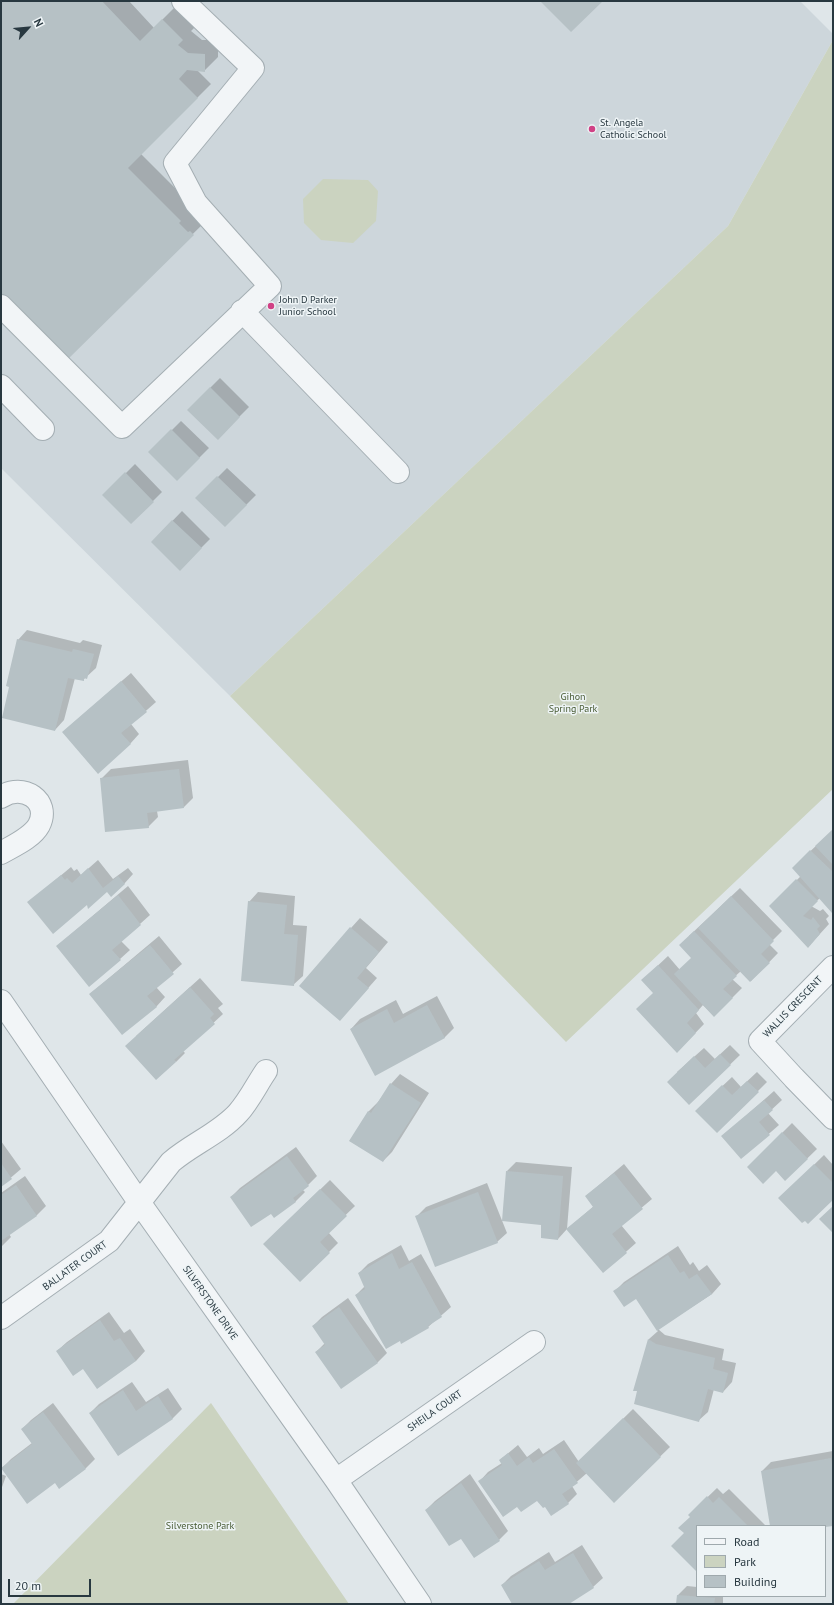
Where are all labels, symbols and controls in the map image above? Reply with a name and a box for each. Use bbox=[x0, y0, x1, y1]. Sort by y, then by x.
north arrow bbox=[8, 8, 48, 48]
text: N bbox=[31, 16, 47, 29]
place label: St. Angela Catholic School bbox=[600, 117, 666, 140]
marker: St. Angela Catholic School bbox=[587, 124, 597, 134]
place label: John D Parker Junior School bbox=[279, 294, 337, 318]
marker: John D Parker Junior School bbox=[266, 301, 276, 311]
park label: Gihon Spring Park bbox=[549, 691, 597, 714]
street label: WALLIS CRESCENT bbox=[761, 974, 825, 1040]
street label: BALLATER COURT bbox=[41, 1239, 109, 1293]
street label: SILVERSTONE DRIVE bbox=[180, 1264, 240, 1342]
street label: SHEILA COURT bbox=[405, 1388, 465, 1434]
park label: Silverstone Park bbox=[166, 1520, 234, 1532]
legend bbox=[696, 1525, 826, 1597]
text: Road bbox=[734, 1534, 759, 1549]
text: Park bbox=[734, 1554, 756, 1569]
scale bar bbox=[10, 1571, 93, 1597]
text: Building bbox=[734, 1574, 777, 1589]
text: 20 m bbox=[15, 1578, 41, 1593]

